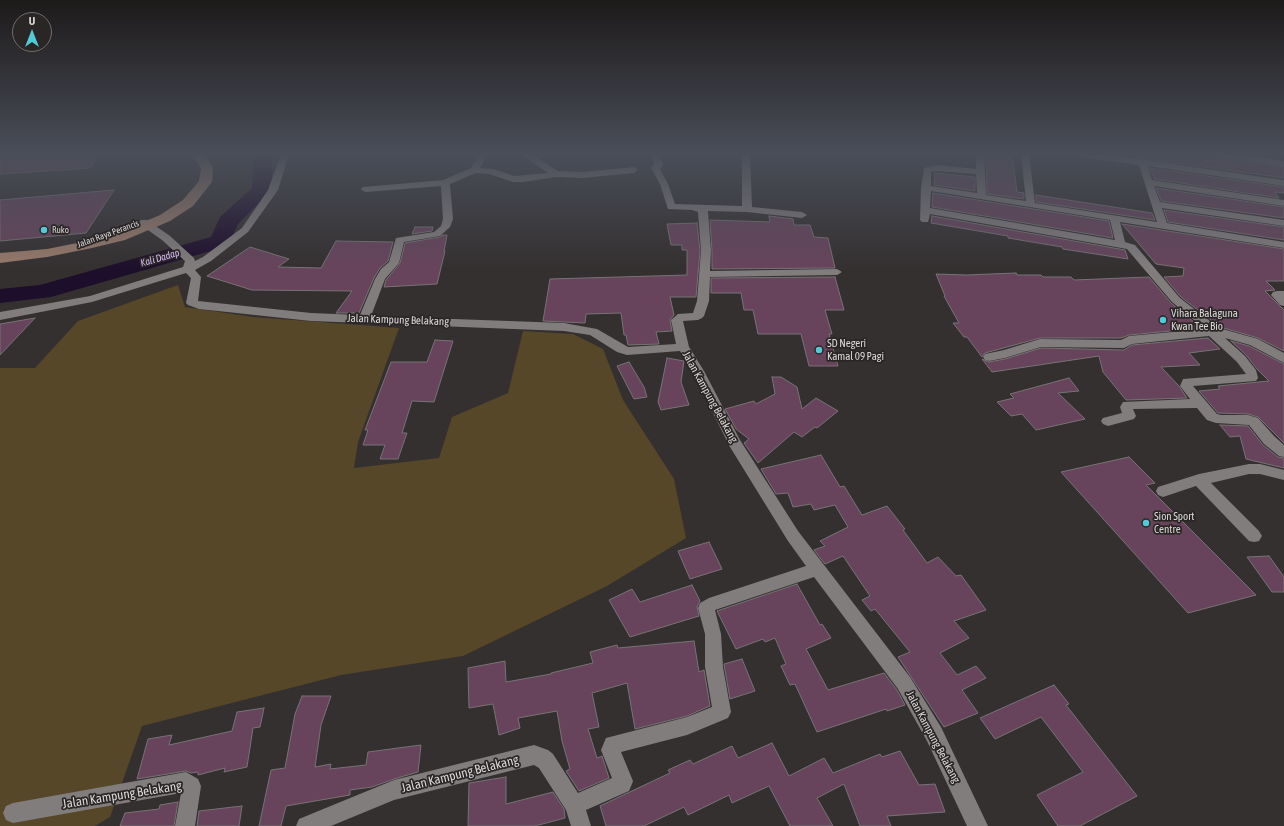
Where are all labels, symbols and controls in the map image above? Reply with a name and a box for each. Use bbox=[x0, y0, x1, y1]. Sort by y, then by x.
north arrow bbox=[12, 12, 52, 52]
text: U bbox=[29, 15, 35, 27]
street label: Jalan Raya Perancis bbox=[76, 218, 140, 250]
marker: Ruko bbox=[39, 225, 49, 235]
place label: Ruko bbox=[52, 225, 69, 235]
water label: Kali Dadap bbox=[139, 247, 181, 269]
place label: Vihara Balaguna Kwan Tee Bio bbox=[1171, 307, 1238, 333]
street label: Jalan Kampung Belakang bbox=[347, 312, 449, 328]
marker: Vihara Balaguna Kwan Tee Bio bbox=[1158, 315, 1168, 325]
place label: SD Negeri Kamal 09 Pagi bbox=[827, 337, 884, 363]
marker: SD Negeri Kamal 09 Pagi bbox=[814, 345, 824, 355]
street label: Jalan Kampung Belakang bbox=[679, 349, 741, 445]
place label: Sion Sport Centre bbox=[1154, 510, 1194, 536]
marker: Sion Sport Centre bbox=[1141, 518, 1151, 528]
street label: Jalan Kampung Belakang bbox=[903, 689, 963, 785]
street label: Jalan Kampung Belakang bbox=[400, 752, 520, 796]
street label: Jalan Kampung Belakang bbox=[61, 778, 183, 812]

